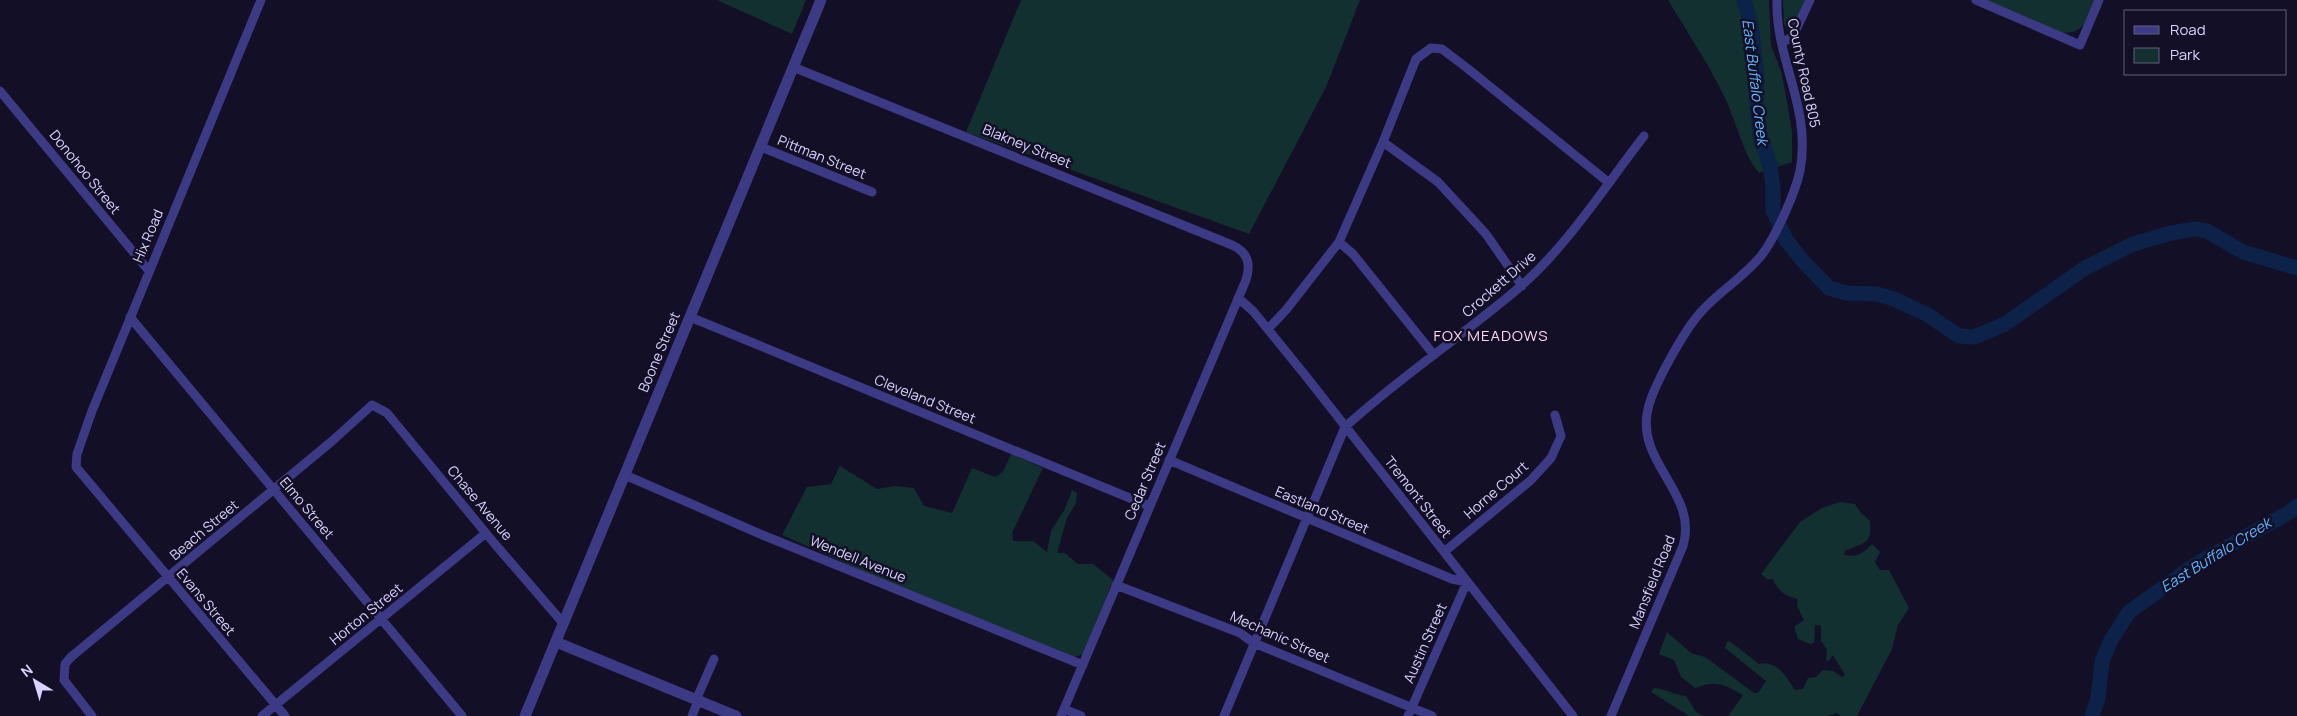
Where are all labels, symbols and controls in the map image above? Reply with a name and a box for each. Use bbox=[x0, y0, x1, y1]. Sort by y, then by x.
legend bbox=[2124, 10, 2287, 75]
street label: County Road 805 bbox=[1784, 17, 1825, 129]
water label: East Buffalo Creek bbox=[1737, 18, 1774, 148]
text: Road bbox=[2170, 19, 2206, 40]
text: Park bbox=[2170, 44, 2200, 65]
street label: Blakney Street bbox=[980, 119, 1075, 172]
street label: Donohoo Street bbox=[46, 126, 125, 218]
street label: Pittman Street bbox=[775, 130, 870, 183]
street label: Hix Road bbox=[128, 206, 167, 265]
street label: Crockett Drive bbox=[1458, 246, 1540, 321]
street label: Boone Street bbox=[633, 308, 684, 395]
district label: FOX MEADOWS bbox=[1434, 325, 1548, 346]
street label: Cleveland Street bbox=[872, 370, 979, 428]
street label: Cedar Street bbox=[1120, 438, 1170, 523]
street label: Tremont Street bbox=[1381, 452, 1456, 542]
street label: Horne Court bbox=[1459, 456, 1532, 523]
street label: Chase Avenue bbox=[443, 461, 517, 544]
street label: Elmo Street bbox=[276, 473, 339, 543]
street label: Eastland Street bbox=[1272, 481, 1372, 538]
street label: Beach Street bbox=[165, 495, 242, 564]
water label: East Buffalo Creek bbox=[2157, 511, 2277, 597]
street label: Wendell Avenue bbox=[807, 531, 909, 586]
street label: Mansfield Road bbox=[1624, 532, 1679, 631]
street label: Evans Street bbox=[173, 564, 240, 640]
street label: Horton Street bbox=[325, 578, 406, 649]
street label: Austin Street bbox=[1398, 599, 1451, 686]
street label: Mechanic Street bbox=[1227, 606, 1333, 667]
north arrow bbox=[10, 656, 60, 706]
text: N bbox=[17, 660, 37, 681]

